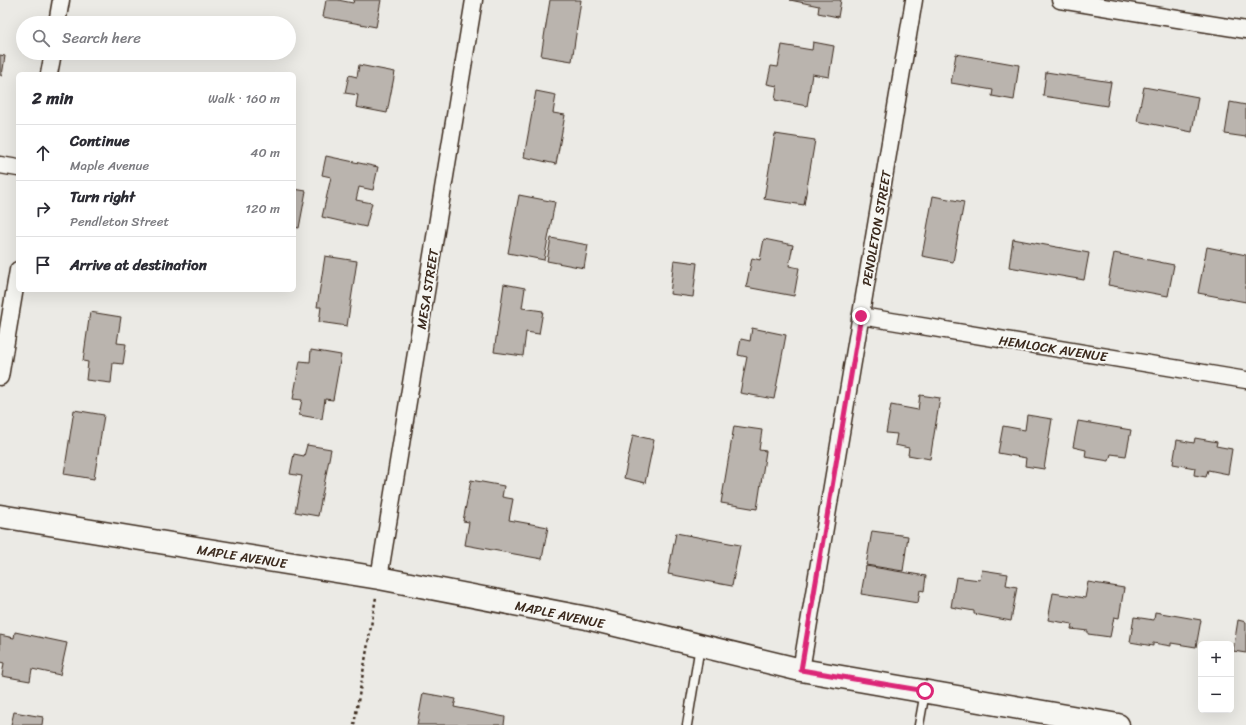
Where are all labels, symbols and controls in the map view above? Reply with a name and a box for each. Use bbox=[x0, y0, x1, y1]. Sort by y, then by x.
search box bbox=[16, 16, 296, 60]
text: Search here bbox=[62, 25, 141, 51]
icon: search bbox=[30, 27, 52, 49]
text: 2 min bbox=[32, 83, 73, 113]
text: Walk · 160 m bbox=[208, 87, 280, 110]
text: Continue bbox=[70, 128, 130, 154]
text: 40 m bbox=[250, 141, 280, 164]
icon: ahead bbox=[32, 142, 54, 164]
text: Maple Avenue bbox=[70, 154, 149, 177]
street label: PENDLETON STREET bbox=[855, 168, 898, 288]
text: Turn right bbox=[70, 184, 135, 210]
text: 120 m bbox=[245, 197, 280, 220]
icon: right bbox=[32, 198, 54, 220]
text: Pendleton Street bbox=[70, 210, 169, 233]
street label: MESA STREET bbox=[410, 246, 445, 331]
text: Arrive at destination bbox=[70, 252, 207, 278]
icon: arrive bbox=[32, 254, 54, 276]
route end bbox=[852, 307, 870, 325]
street label: HEMLOCK AVENUE bbox=[997, 329, 1110, 369]
street label: MAPLE AVENUE bbox=[195, 538, 289, 575]
street label: MAPLE AVENUE bbox=[513, 594, 607, 635]
map controls bbox=[1198, 641, 1234, 713]
button: + bbox=[1198, 641, 1234, 677]
button: − bbox=[1198, 677, 1234, 713]
route start bbox=[916, 682, 934, 700]

